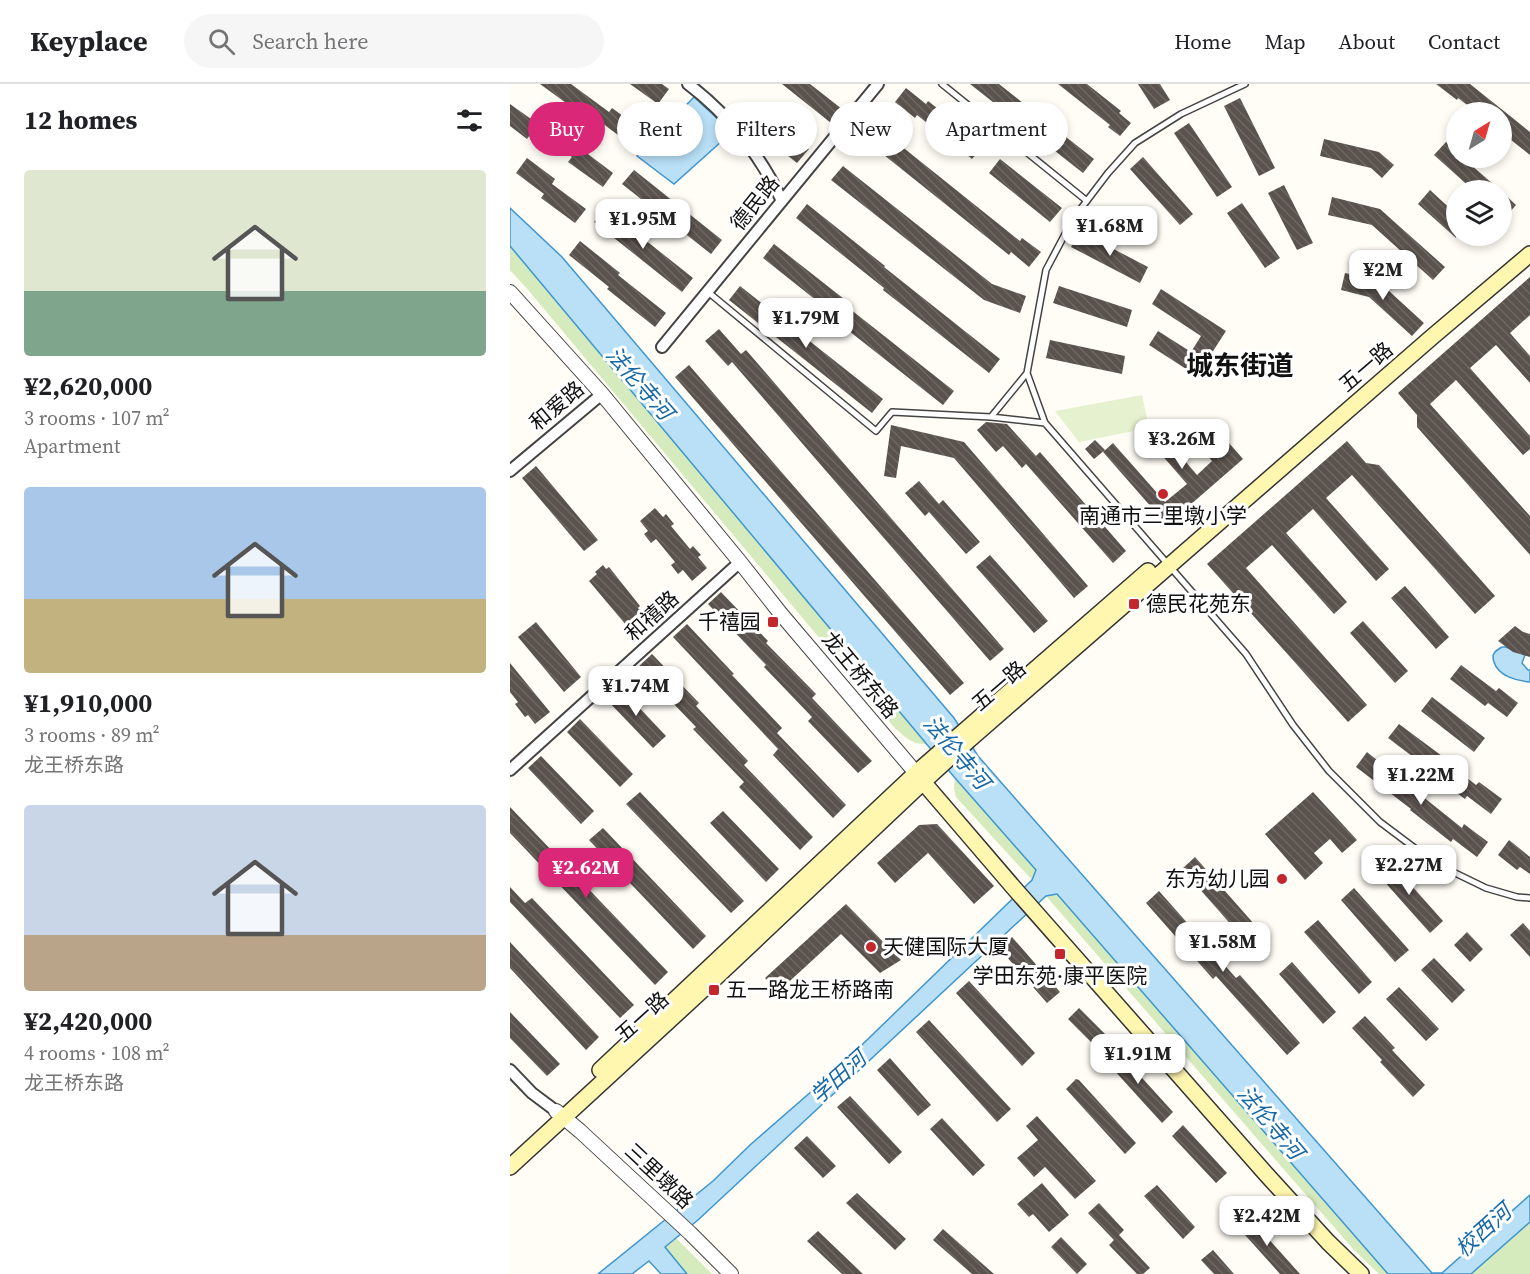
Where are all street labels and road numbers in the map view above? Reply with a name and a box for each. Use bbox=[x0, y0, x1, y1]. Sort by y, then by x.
street label: 德民路 bbox=[724, 169, 786, 236]
street label: 五一路 bbox=[1332, 335, 1399, 398]
street label: 和爱路 bbox=[523, 374, 590, 437]
street label: 和禧路 bbox=[619, 584, 685, 647]
street label: 龙王桥东路 bbox=[816, 625, 905, 724]
street label: 五一路 bbox=[965, 654, 1032, 717]
street label: 五一路 bbox=[609, 985, 675, 1048]
street label: 三里墩路 bbox=[619, 1136, 700, 1215]

